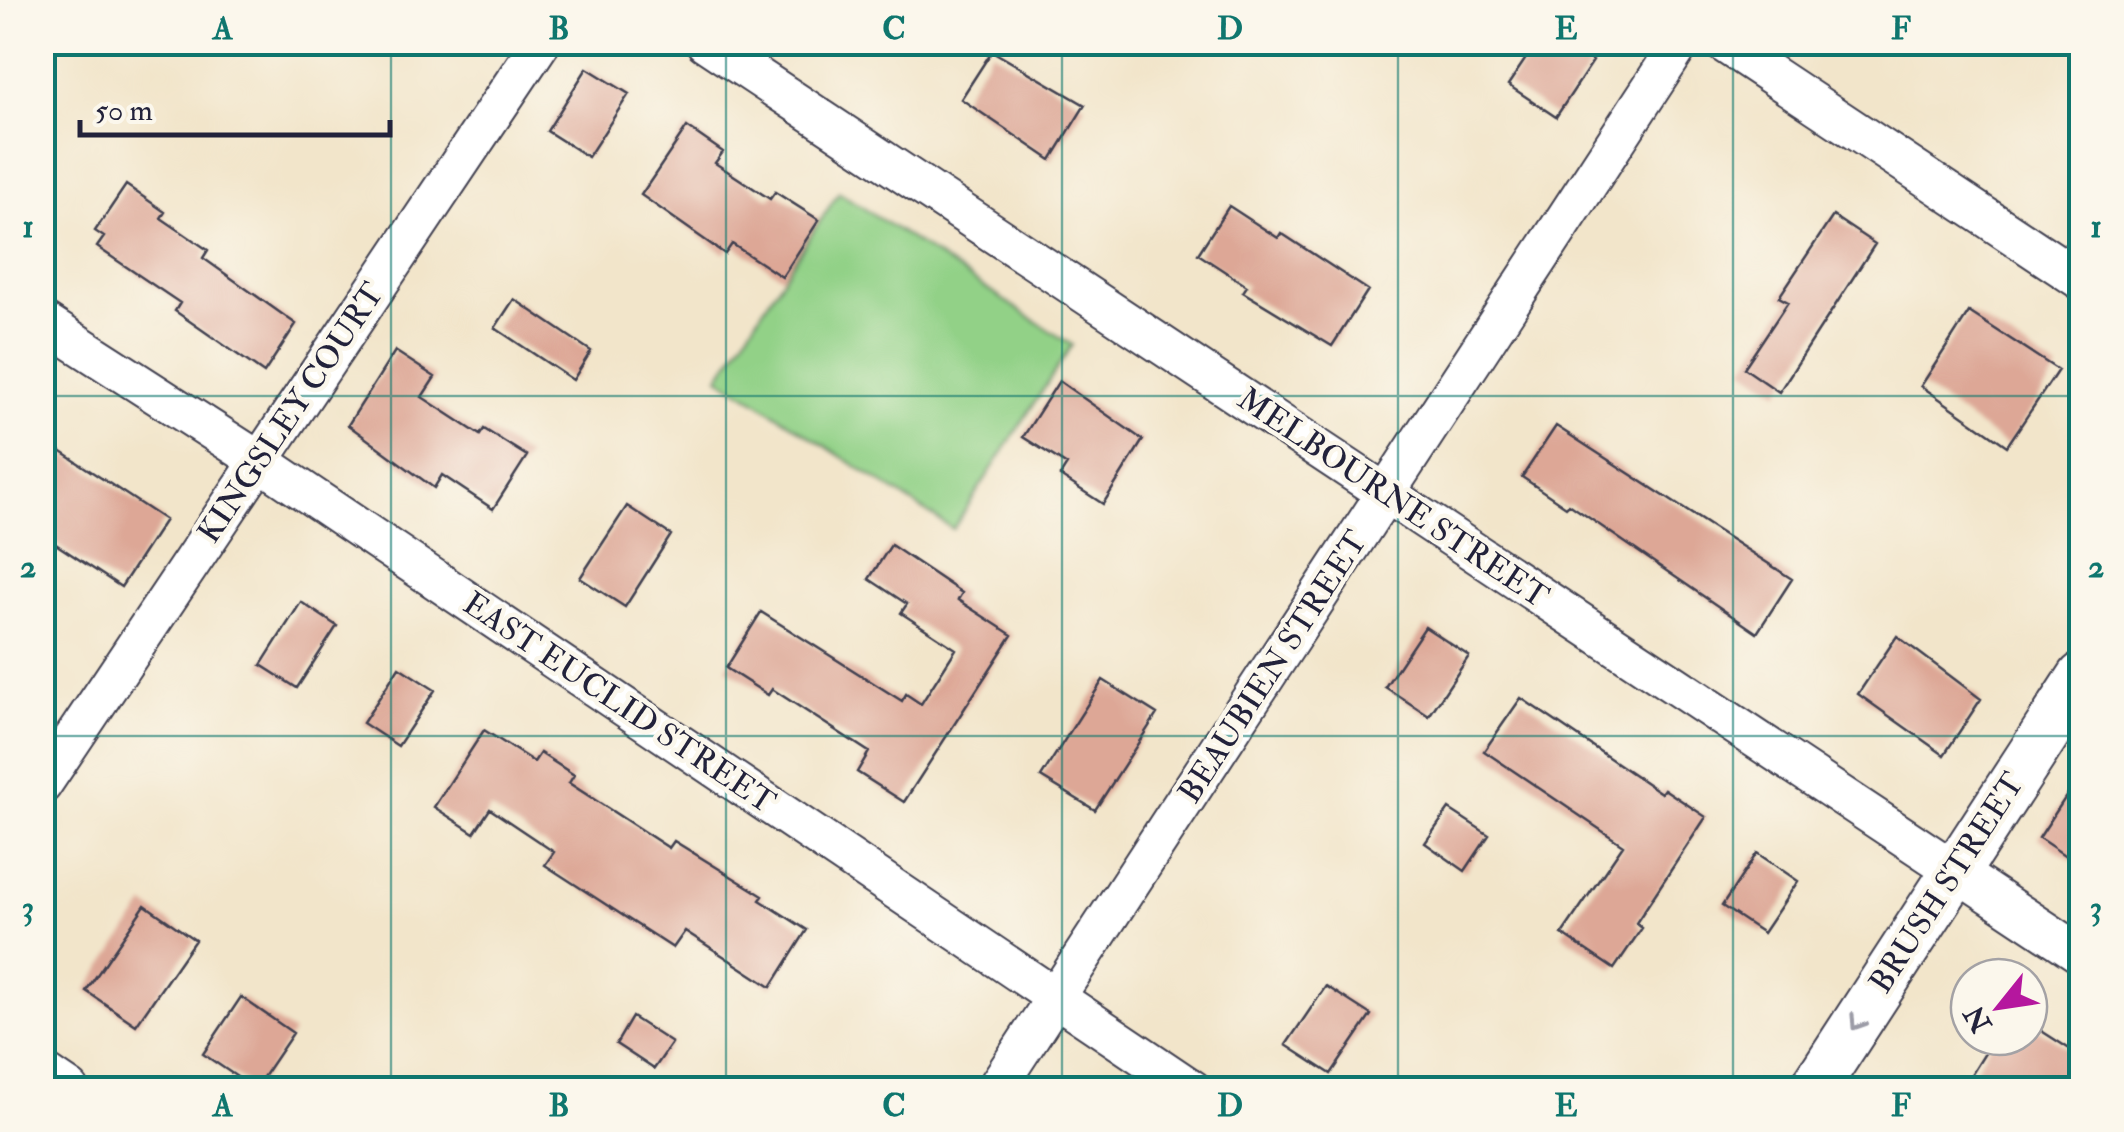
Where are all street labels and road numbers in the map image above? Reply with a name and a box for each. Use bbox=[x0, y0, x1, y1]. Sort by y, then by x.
street label: KINGSLEY COURT bbox=[189, 275, 393, 551]
street label: MELBOURNE STREET bbox=[1230, 379, 1556, 617]
street label: BEAUBIEN STREET bbox=[1170, 523, 1376, 811]
street label: EAST EUCLID STREET bbox=[455, 584, 783, 823]
street label: BRUSH STREET bbox=[1861, 765, 2033, 1001]

